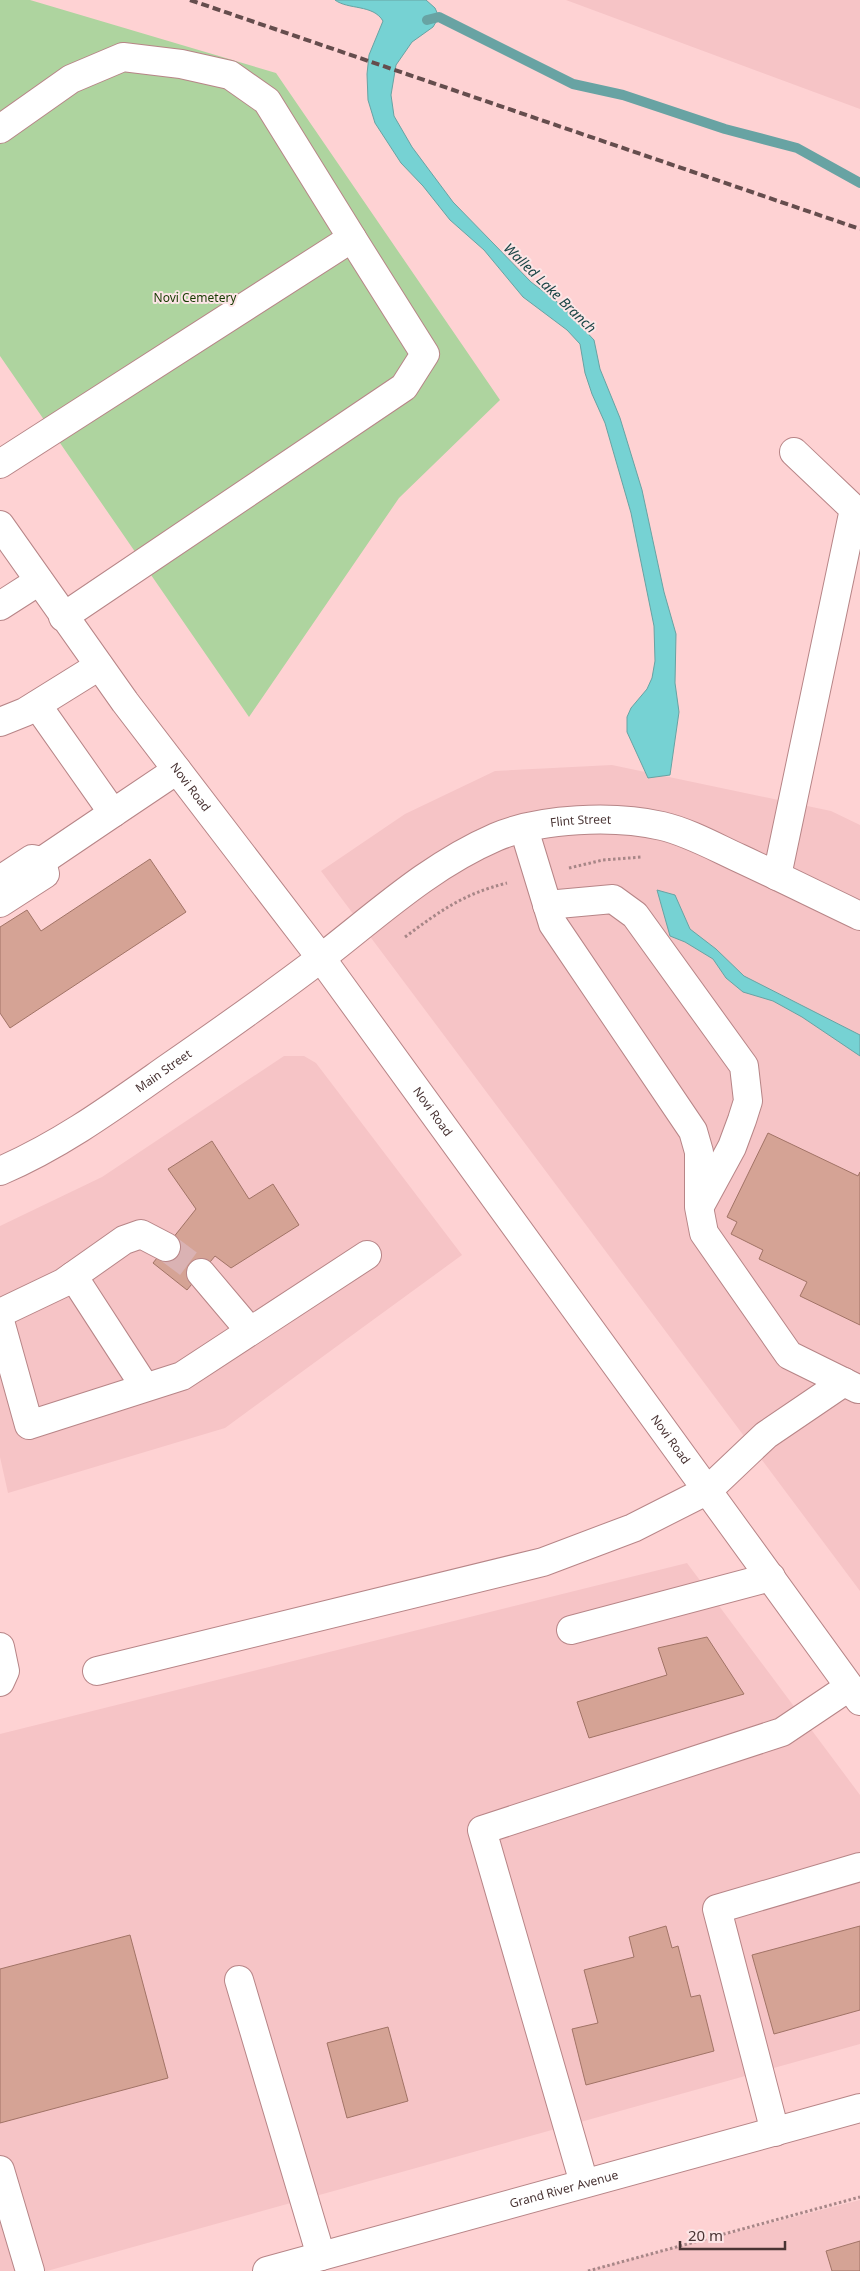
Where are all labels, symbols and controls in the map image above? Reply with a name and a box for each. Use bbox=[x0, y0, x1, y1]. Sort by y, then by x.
water label: Walled Lake Branch bbox=[500, 239, 601, 337]
park label: Novi Cemetery bbox=[154, 289, 237, 306]
street label: Novi Road bbox=[166, 759, 215, 815]
street label: Flint Street bbox=[549, 811, 612, 831]
street label: Main Street bbox=[132, 1045, 195, 1096]
street label: Novi Road bbox=[409, 1083, 457, 1140]
street label: Novi Road bbox=[647, 1411, 694, 1467]
street label: Grand River Avenue bbox=[508, 2166, 620, 2212]
scale bar bbox=[680, 2218, 785, 2250]
text: 20 m bbox=[688, 2225, 723, 2245]

